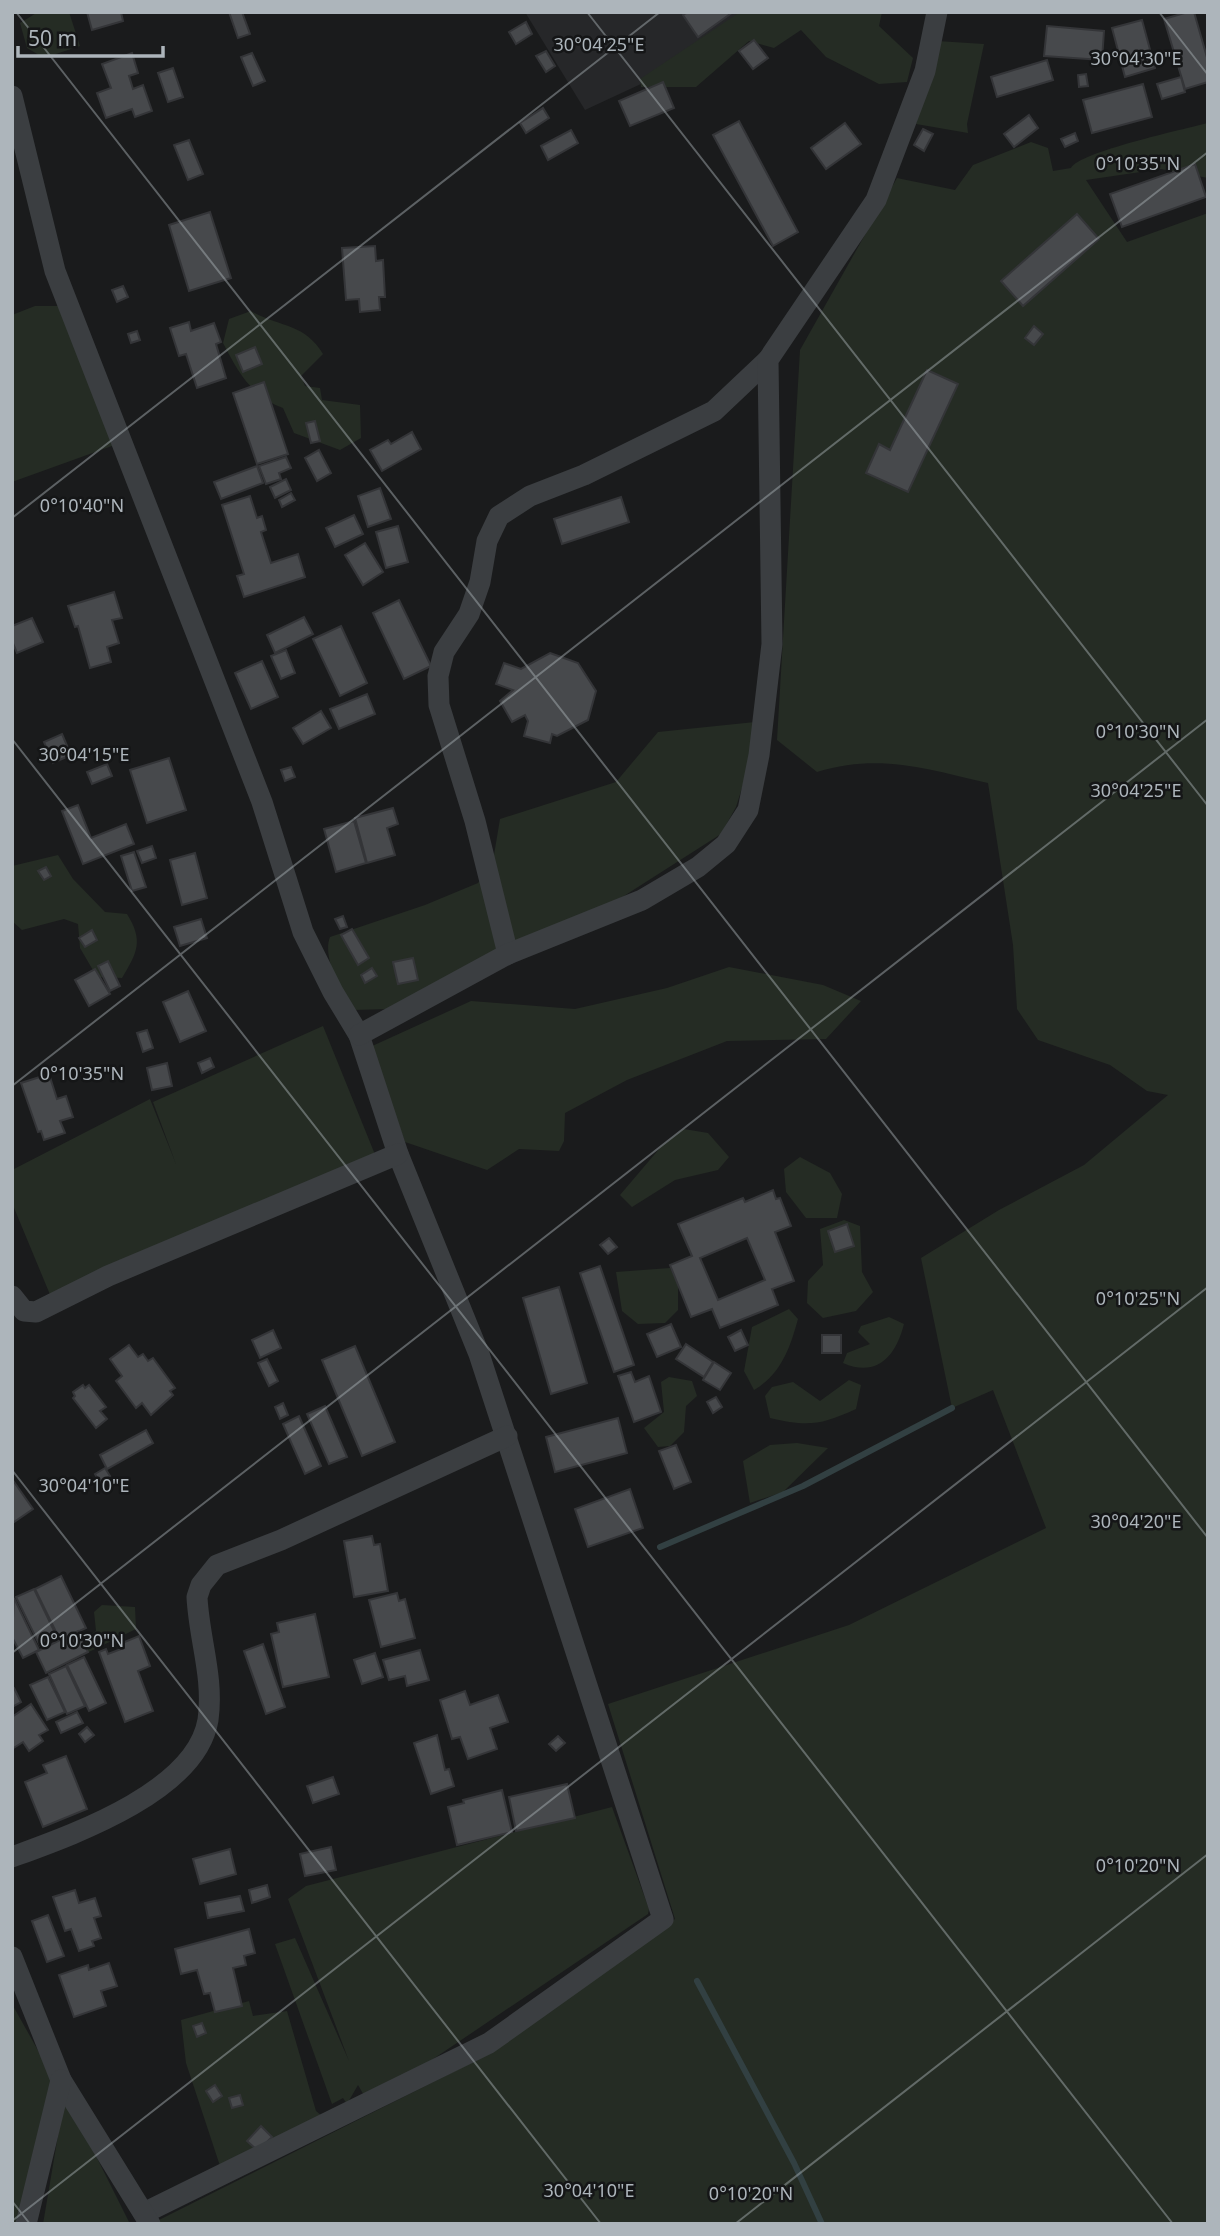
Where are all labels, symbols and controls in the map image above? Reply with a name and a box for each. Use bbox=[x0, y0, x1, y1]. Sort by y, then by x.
scale bar bbox=[18, 14, 163, 58]
text: 50 m bbox=[28, 24, 77, 52]
text: 30°04'25"E bbox=[554, 32, 644, 56]
text: 30°04'30"E bbox=[1091, 46, 1181, 70]
text: 0°10'35"N bbox=[1096, 151, 1180, 175]
text: 0°10'40"N bbox=[40, 493, 124, 517]
text: 0°10'30"N bbox=[1096, 719, 1180, 743]
text: 30°04'15"E bbox=[39, 742, 129, 766]
text: 30°04'25"E bbox=[1091, 778, 1181, 802]
text: 0°10'35"N bbox=[40, 1061, 124, 1085]
text: 0°10'25"N bbox=[1096, 1286, 1180, 1310]
text: 30°04'10"E bbox=[39, 1473, 129, 1497]
text: 30°04'20"E bbox=[1091, 1509, 1181, 1533]
text: 0°10'30"N bbox=[40, 1628, 124, 1652]
text: 0°10'20"N bbox=[1096, 1853, 1180, 1877]
text: 30°04'10"E bbox=[544, 2178, 634, 2202]
text: 0°10'20"N bbox=[709, 2181, 793, 2205]

